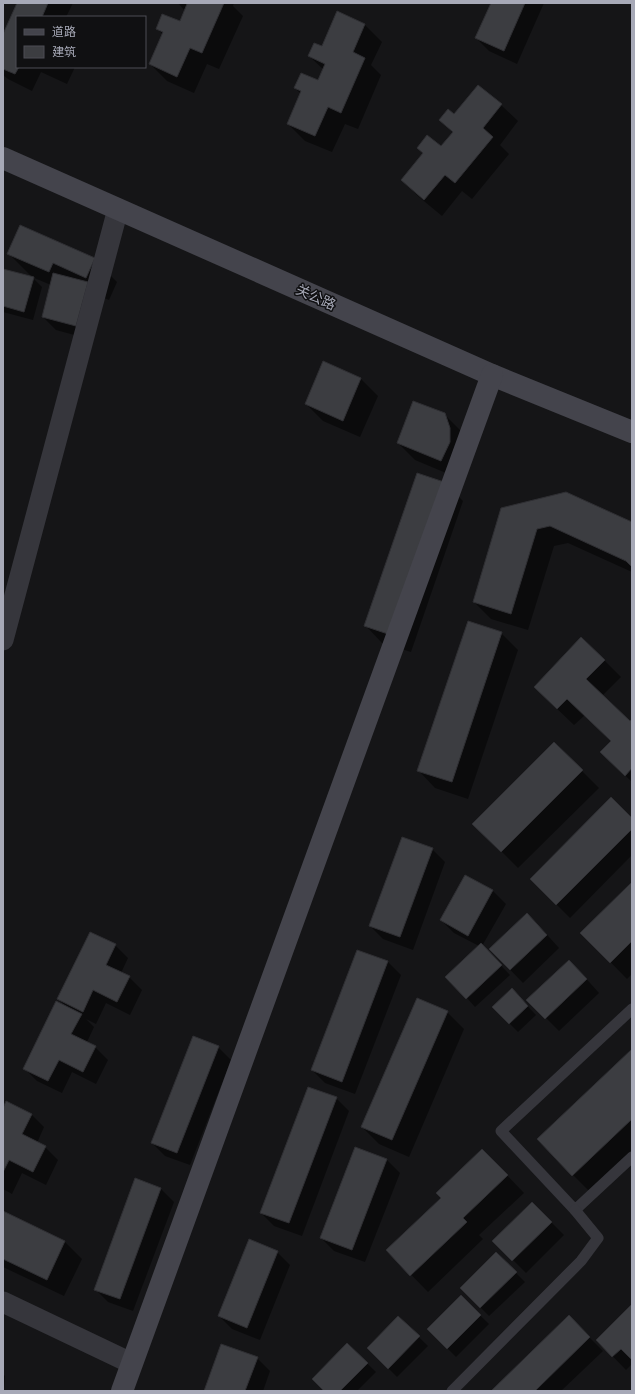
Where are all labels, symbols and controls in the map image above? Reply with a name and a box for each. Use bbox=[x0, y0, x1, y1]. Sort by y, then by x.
legend bbox=[16, 16, 146, 68]
text: 道路 bbox=[52, 23, 76, 40]
text: 建筑 bbox=[52, 43, 76, 60]
street label: 关公路 bbox=[293, 279, 339, 315]

